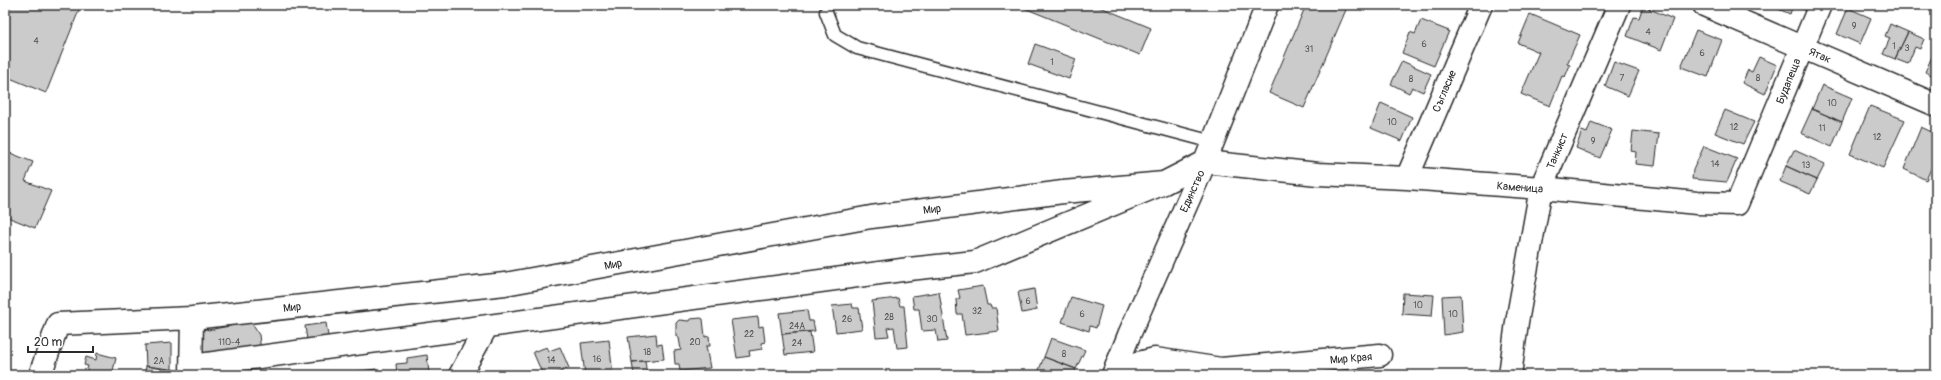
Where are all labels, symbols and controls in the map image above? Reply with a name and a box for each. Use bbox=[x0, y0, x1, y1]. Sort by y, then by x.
house number: 9 bbox=[1852, 21, 1857, 32]
house number: 4 bbox=[1645, 27, 1651, 38]
house number: 4 bbox=[33, 36, 39, 47]
house number: 6 bbox=[1421, 39, 1427, 50]
house number: 1 bbox=[1892, 41, 1896, 52]
house number: 3 bbox=[1904, 43, 1910, 54]
house number: 31 bbox=[1305, 44, 1313, 55]
street label: Ятак bbox=[1807, 45, 1833, 66]
house number: 6 bbox=[1699, 48, 1705, 59]
street label: Будапеща bbox=[1773, 56, 1803, 106]
house number: 1 bbox=[1050, 57, 1054, 68]
street label: Съгласие bbox=[1430, 68, 1459, 114]
house number: 7 bbox=[1620, 73, 1625, 84]
house number: 8 bbox=[1756, 73, 1761, 84]
house number: 8 bbox=[1409, 74, 1414, 85]
house number: 10 bbox=[1827, 98, 1837, 109]
house number: 10 bbox=[1387, 117, 1397, 128]
house number: 12 bbox=[1730, 122, 1738, 133]
house number: 11 bbox=[1818, 123, 1826, 134]
street label: Танкист bbox=[1544, 131, 1571, 171]
house number: 12 bbox=[1873, 132, 1881, 143]
house number: 9 bbox=[1591, 136, 1596, 147]
house number: 14 bbox=[1711, 159, 1720, 170]
house number: 13 bbox=[1802, 160, 1810, 171]
street label: Единство bbox=[1177, 168, 1208, 214]
street label: Каменица bbox=[1496, 179, 1544, 196]
street label: Мир bbox=[922, 202, 942, 217]
street label: Мир bbox=[603, 256, 623, 273]
house number: 6 bbox=[1025, 296, 1031, 307]
street label: Мир bbox=[282, 300, 302, 315]
house number: 10 bbox=[1413, 300, 1423, 311]
house number: 32 bbox=[972, 306, 982, 317]
house number: 6 bbox=[1079, 309, 1085, 320]
house number: 10 bbox=[1448, 309, 1458, 320]
house number: 28 bbox=[884, 312, 894, 323]
house number: 26 bbox=[842, 314, 852, 325]
house number: 30 bbox=[926, 314, 938, 325]
house number: 24А bbox=[789, 321, 805, 332]
scale bar bbox=[28, 328, 93, 354]
house number: 22 bbox=[744, 329, 754, 340]
text: 20 m bbox=[34, 335, 63, 350]
house number: 110-4 bbox=[218, 337, 241, 348]
house number: 20 bbox=[689, 337, 701, 348]
house number: 24 bbox=[792, 338, 803, 349]
house number: 18 bbox=[643, 347, 651, 358]
house number: 8 bbox=[1062, 349, 1067, 360]
street label: Мир Края bbox=[1329, 350, 1373, 367]
house number: 16 bbox=[593, 354, 601, 365]
house number: 14 bbox=[547, 355, 556, 366]
house number: 2А bbox=[154, 356, 165, 367]

